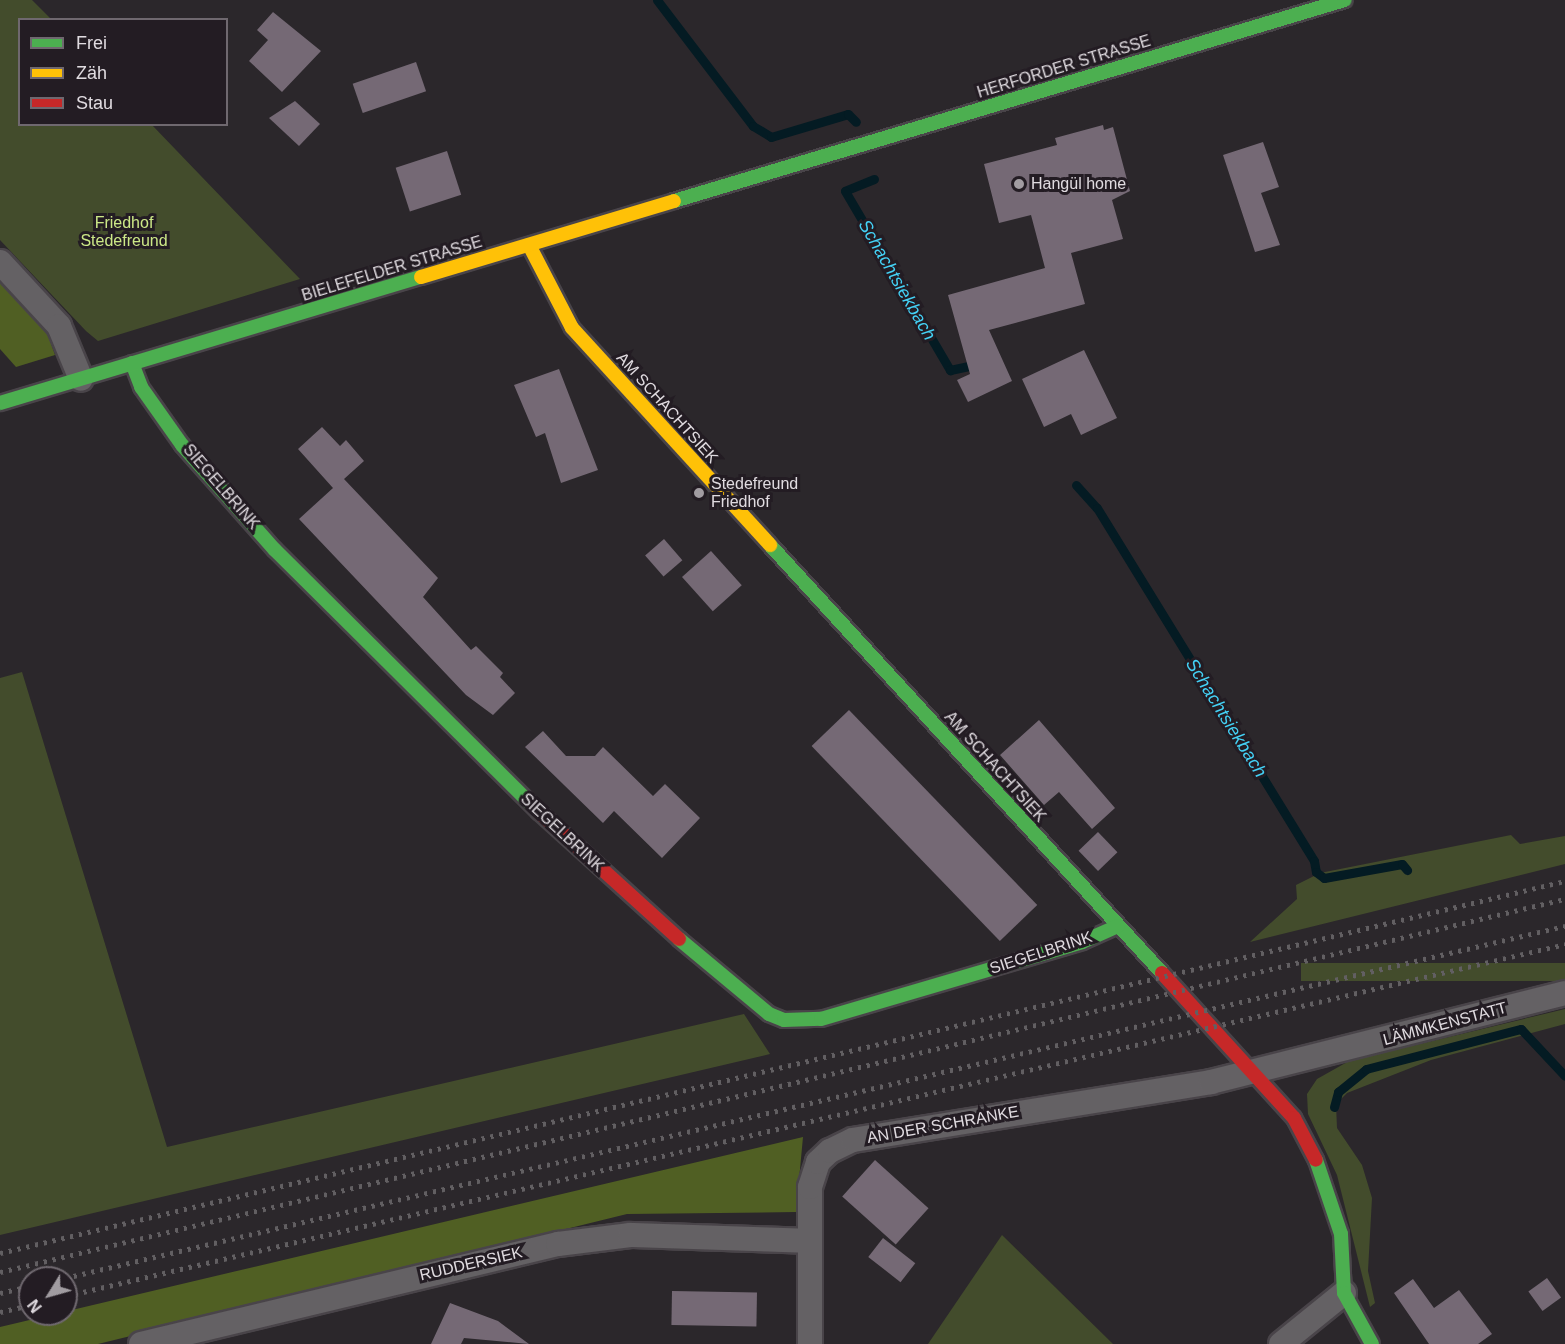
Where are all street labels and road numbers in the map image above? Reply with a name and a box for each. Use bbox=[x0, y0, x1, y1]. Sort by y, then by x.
street label: HERFORDER STRASSE bbox=[975, 31, 1153, 103]
street label: BIELEFELDER STRASSE bbox=[299, 232, 485, 306]
street label: AM SCHACHTSIEK bbox=[612, 349, 722, 467]
street label: SIEGELBRINK bbox=[179, 440, 263, 534]
street label: AM SCHACHTSIEK bbox=[940, 708, 1050, 826]
street label: SIEGELBRINK bbox=[516, 790, 608, 876]
street label: SIEGELBRINK bbox=[987, 927, 1095, 979]
street label: LÄMMKENSTATT bbox=[1381, 998, 1509, 1050]
street label: AN DER SCHRANKE bbox=[866, 1102, 1020, 1148]
street label: RUDDERSIEK bbox=[418, 1243, 524, 1285]

